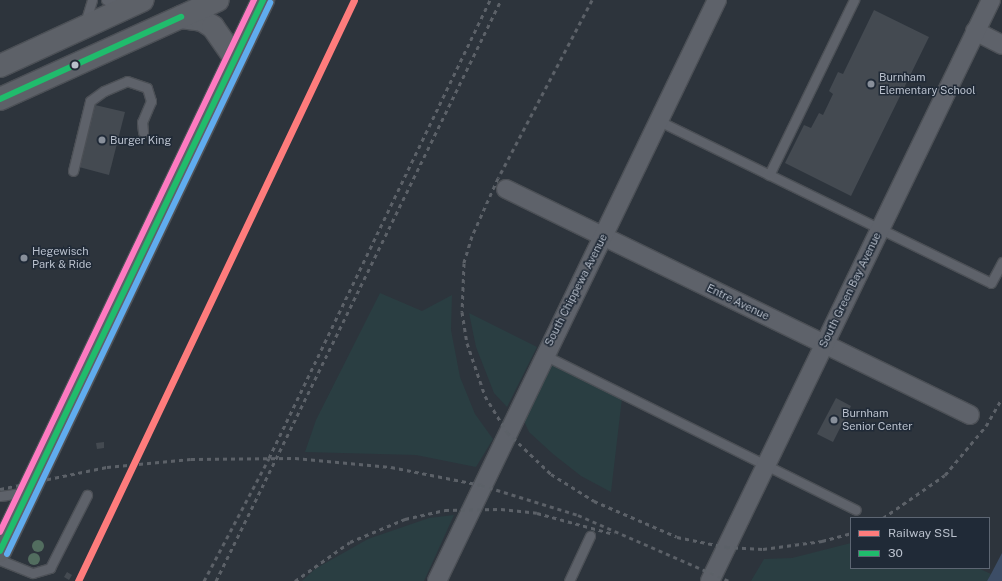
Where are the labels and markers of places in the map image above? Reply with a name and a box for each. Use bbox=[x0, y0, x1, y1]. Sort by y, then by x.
unlabelled marker bbox=[70, 60, 80, 70]
place label: Burnham Elementary School bbox=[879, 71, 976, 97]
marker: Burnham Elementary School bbox=[866, 79, 876, 89]
place label: Burger King bbox=[110, 133, 171, 147]
marker: Burger King bbox=[97, 135, 107, 145]
place label: Hegewisch Park & Ride bbox=[32, 245, 91, 271]
marker: Hegewisch Park & Ride bbox=[19, 253, 29, 263]
place label: Burnham Senior Center bbox=[842, 407, 912, 433]
marker: Burnham Senior Center bbox=[829, 415, 839, 425]

